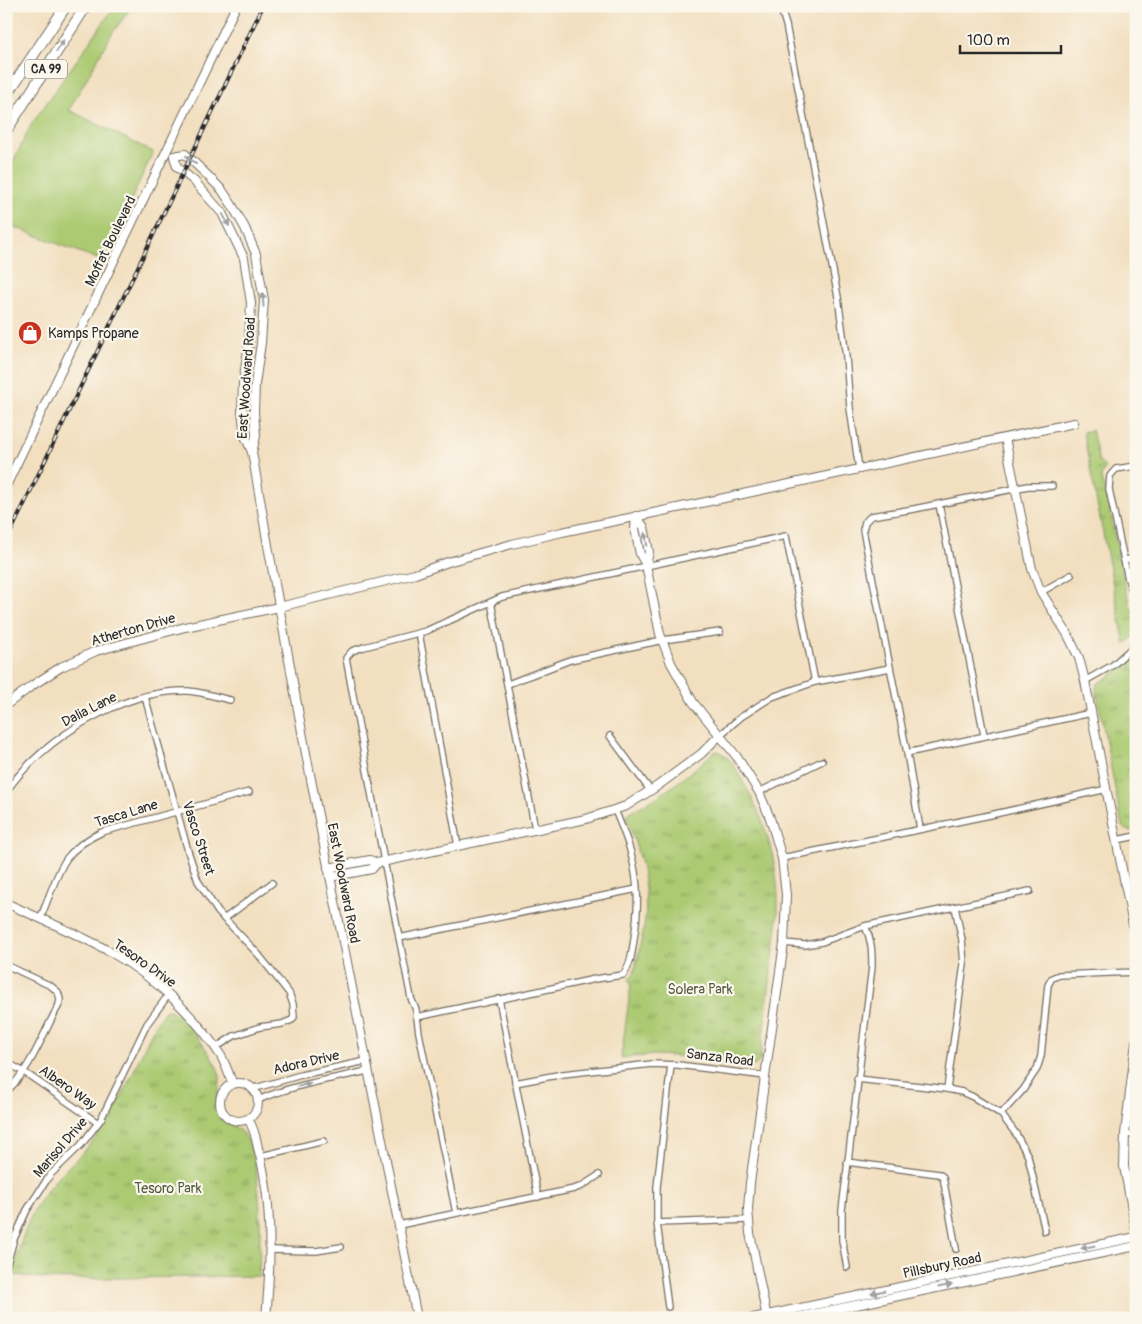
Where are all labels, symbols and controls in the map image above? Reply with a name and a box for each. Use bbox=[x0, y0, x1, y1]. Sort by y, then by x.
scale bar bbox=[960, 22, 1061, 54]
text: 100 m bbox=[967, 31, 1010, 50]
one-way arrow bbox=[56, 39, 65, 52]
road number: CA 99 bbox=[25, 60, 67, 78]
one-way arrow bbox=[184, 154, 197, 165]
street label: Moffat Boulevard bbox=[81, 193, 140, 289]
one-way arrow bbox=[222, 212, 230, 227]
one-way arrow bbox=[258, 291, 266, 307]
street label: East Woodward Road bbox=[234, 316, 259, 440]
shop icon: Kamps Propane bbox=[17, 320, 43, 346]
place label: Kamps Propane bbox=[48, 325, 139, 342]
one-way arrow bbox=[642, 531, 650, 547]
street label: Atherton Drive bbox=[89, 609, 177, 650]
street label: Dalia Lane bbox=[59, 688, 120, 731]
street label: Tasca Lane bbox=[92, 796, 160, 831]
street label: Vasco Street bbox=[179, 799, 219, 878]
street label: East Woodward Road bbox=[324, 822, 364, 945]
street label: Tesoro Drive bbox=[110, 936, 179, 991]
park label: Solera Park bbox=[668, 981, 733, 998]
street label: Sanza Road bbox=[685, 1045, 755, 1070]
street label: Adora Drive bbox=[271, 1047, 341, 1078]
street label: Albero Way bbox=[36, 1062, 100, 1113]
one-way arrow bbox=[297, 1081, 312, 1089]
street label: Marisol Drive bbox=[30, 1114, 91, 1181]
park label: Tesoro Park bbox=[134, 1180, 202, 1197]
one-way arrow bbox=[1080, 1243, 1096, 1251]
street label: Pillsbury Road bbox=[901, 1249, 983, 1282]
one-way arrow bbox=[937, 1282, 952, 1290]
one-way arrow bbox=[870, 1288, 885, 1296]

